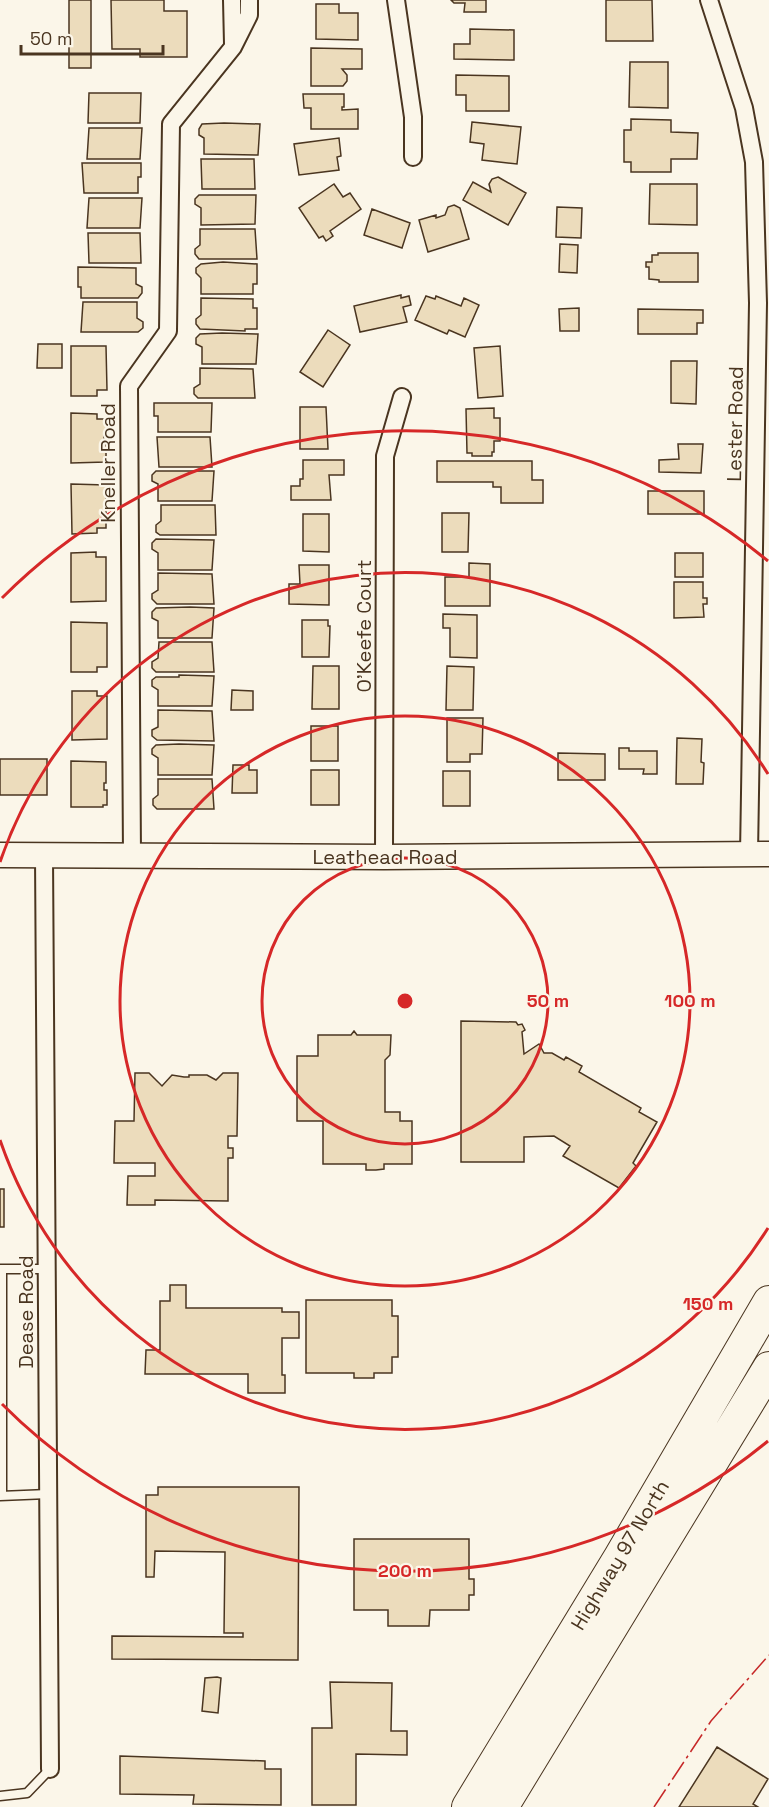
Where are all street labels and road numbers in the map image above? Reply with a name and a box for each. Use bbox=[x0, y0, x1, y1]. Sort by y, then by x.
street label: Lester Road bbox=[721, 366, 749, 482]
street label: Kneller Road bbox=[95, 403, 121, 523]
street label: O'Keefe Court bbox=[351, 560, 377, 692]
street label: Leathead Road bbox=[312, 844, 458, 870]
street label: Dease Road bbox=[13, 1255, 39, 1369]
street label: Highway 97 North bbox=[565, 1475, 675, 1635]

